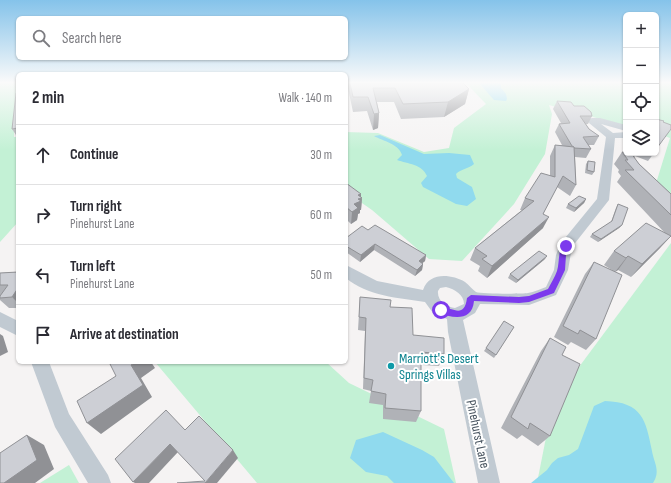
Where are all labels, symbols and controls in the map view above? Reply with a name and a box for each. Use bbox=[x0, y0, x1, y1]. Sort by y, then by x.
map controls bbox=[623, 12, 659, 156]
button: + bbox=[623, 12, 659, 48]
search box bbox=[16, 16, 348, 60]
icon: search bbox=[30, 27, 52, 49]
text: Search here bbox=[62, 29, 122, 48]
button: − bbox=[623, 48, 659, 84]
button: locate bbox=[623, 84, 659, 120]
text: 2 min bbox=[32, 88, 64, 108]
text: Walk · 140 m bbox=[279, 90, 332, 106]
button: layers bbox=[623, 120, 659, 156]
icon: ahead bbox=[32, 144, 54, 166]
text: Continue bbox=[70, 145, 119, 164]
text: 30 m bbox=[310, 147, 332, 163]
text: Turn right bbox=[70, 197, 122, 216]
icon: right bbox=[32, 204, 54, 226]
text: 60 m bbox=[310, 207, 332, 223]
text: Pinehurst Lane bbox=[70, 216, 135, 232]
route end bbox=[557, 237, 575, 255]
text: Turn left bbox=[70, 257, 115, 276]
icon: left bbox=[32, 264, 54, 286]
text: 50 m bbox=[311, 267, 332, 283]
text: Pinehurst Lane bbox=[70, 276, 135, 292]
route start bbox=[432, 301, 450, 319]
icon: arrive bbox=[32, 324, 54, 346]
text: Arrive at destination bbox=[70, 325, 179, 344]
place label: Marriott's Desert Springs Villas bbox=[399, 350, 479, 383]
marker: Marriott's Desert Springs Villas bbox=[386, 361, 396, 371]
street label: Pinehurst Lane bbox=[462, 398, 494, 470]

